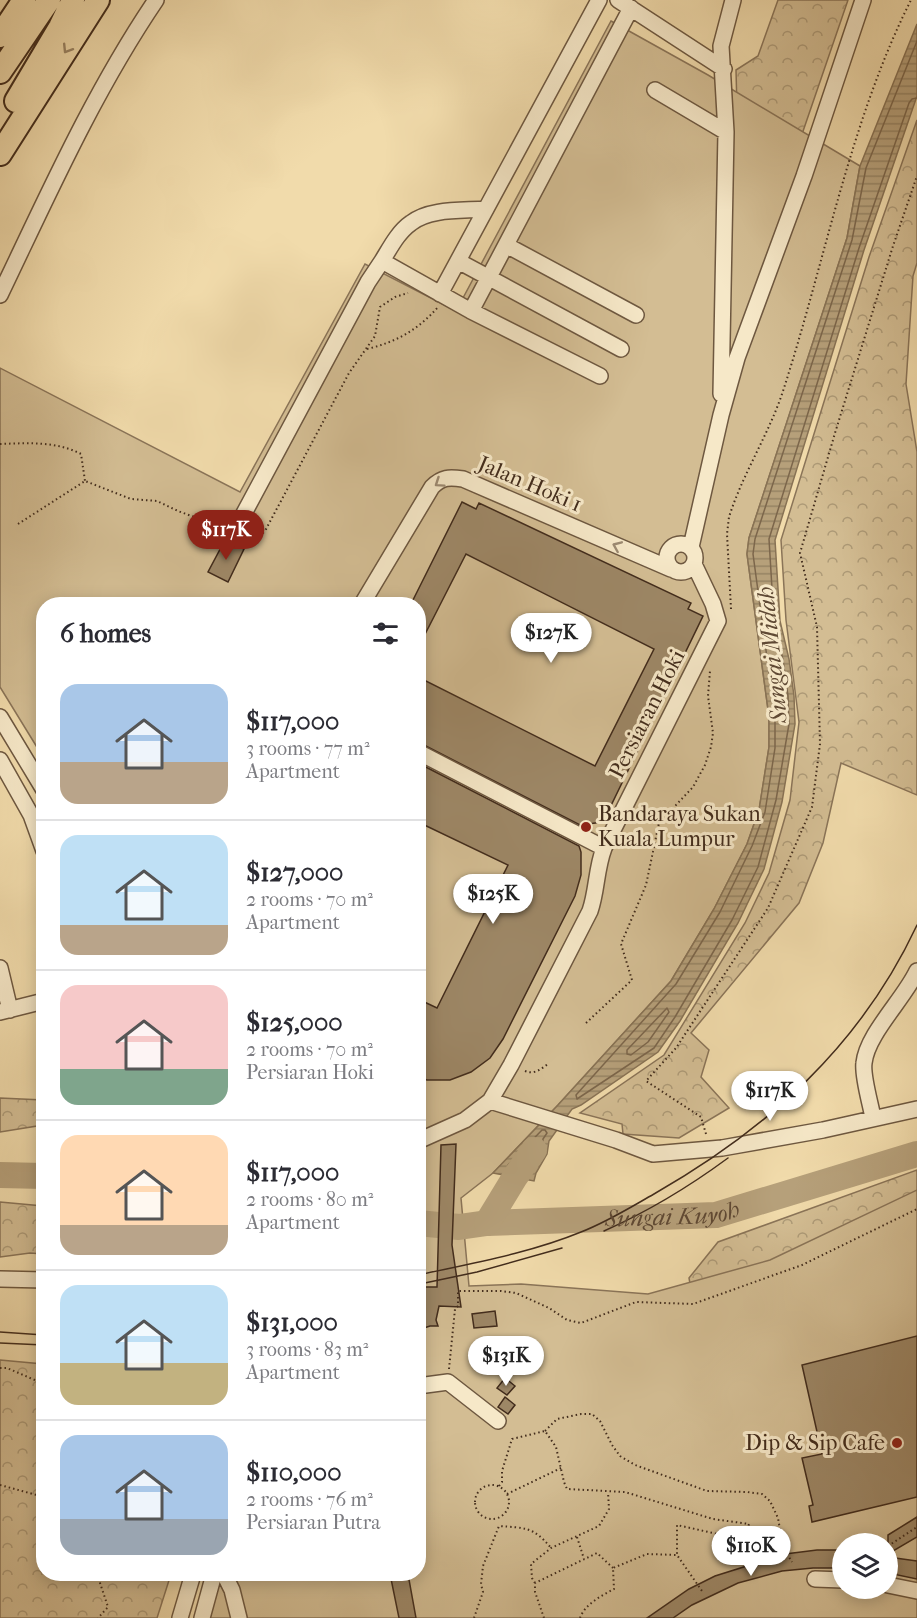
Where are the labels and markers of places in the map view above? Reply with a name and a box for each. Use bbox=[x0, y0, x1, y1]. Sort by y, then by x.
pin: $117K bbox=[184, 510, 268, 561]
pin: $127K bbox=[509, 613, 593, 664]
place label: Bandaraya Sukan Kuala Lumpur bbox=[598, 801, 761, 852]
marker: Bandaraya Sukan Kuala Lumpur bbox=[579, 820, 593, 834]
pin: $125K bbox=[451, 874, 535, 925]
pin: $117K bbox=[728, 1071, 812, 1122]
pin: $131K bbox=[464, 1336, 548, 1387]
place label: Dip & Sip Cafe bbox=[745, 1430, 885, 1456]
marker: Dip & Sip Cafe bbox=[890, 1436, 904, 1450]
pin: $110K bbox=[709, 1526, 793, 1577]

